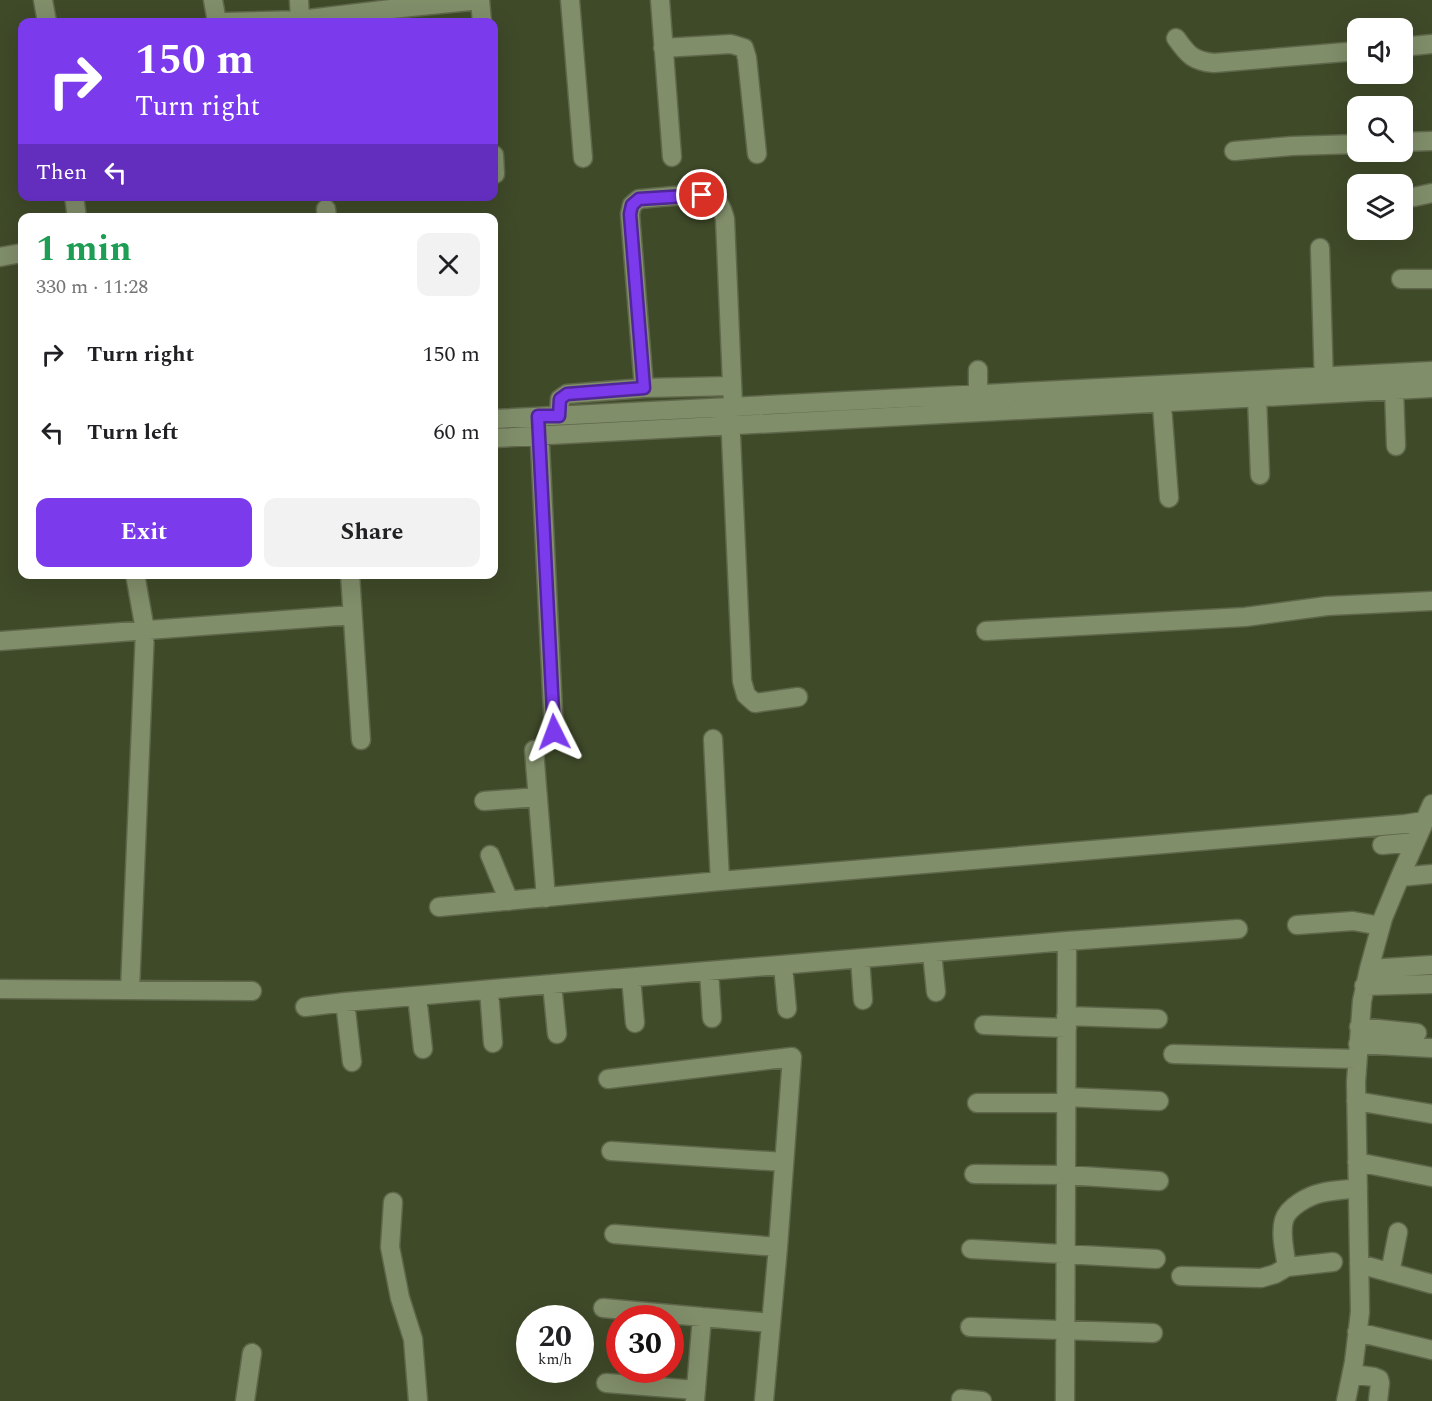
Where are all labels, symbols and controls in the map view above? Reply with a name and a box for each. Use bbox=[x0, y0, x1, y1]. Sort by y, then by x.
map controls bbox=[1347, 18, 1413, 240]
button: sound bbox=[1347, 18, 1413, 84]
text: 150 m bbox=[135, 29, 254, 92]
icon: right bbox=[36, 42, 114, 120]
text: Turn right bbox=[135, 86, 260, 128]
button: search bbox=[1347, 96, 1413, 162]
text: Then bbox=[36, 156, 87, 189]
icon: left bbox=[99, 156, 132, 189]
pin bbox=[676, 169, 727, 220]
button: layers bbox=[1347, 174, 1413, 240]
icon: arrive bbox=[685, 178, 718, 211]
text: 1 min bbox=[36, 222, 132, 277]
button: close bbox=[417, 233, 480, 296]
text: 330 m · 11:28 bbox=[36, 272, 148, 302]
icon: right bbox=[36, 338, 69, 371]
text: Turn right bbox=[87, 338, 194, 371]
text: 150 m bbox=[423, 338, 480, 371]
icon: left bbox=[36, 416, 69, 449]
text: Turn left bbox=[87, 416, 179, 449]
text: 60 m bbox=[434, 416, 480, 449]
button: Exit bbox=[36, 498, 252, 567]
button: Share bbox=[264, 498, 480, 567]
position arrow bbox=[522, 700, 586, 764]
speed limit sign: 30 bbox=[606, 1305, 684, 1383]
text: 20 bbox=[538, 1314, 572, 1360]
text: km/h bbox=[538, 1348, 572, 1371]

